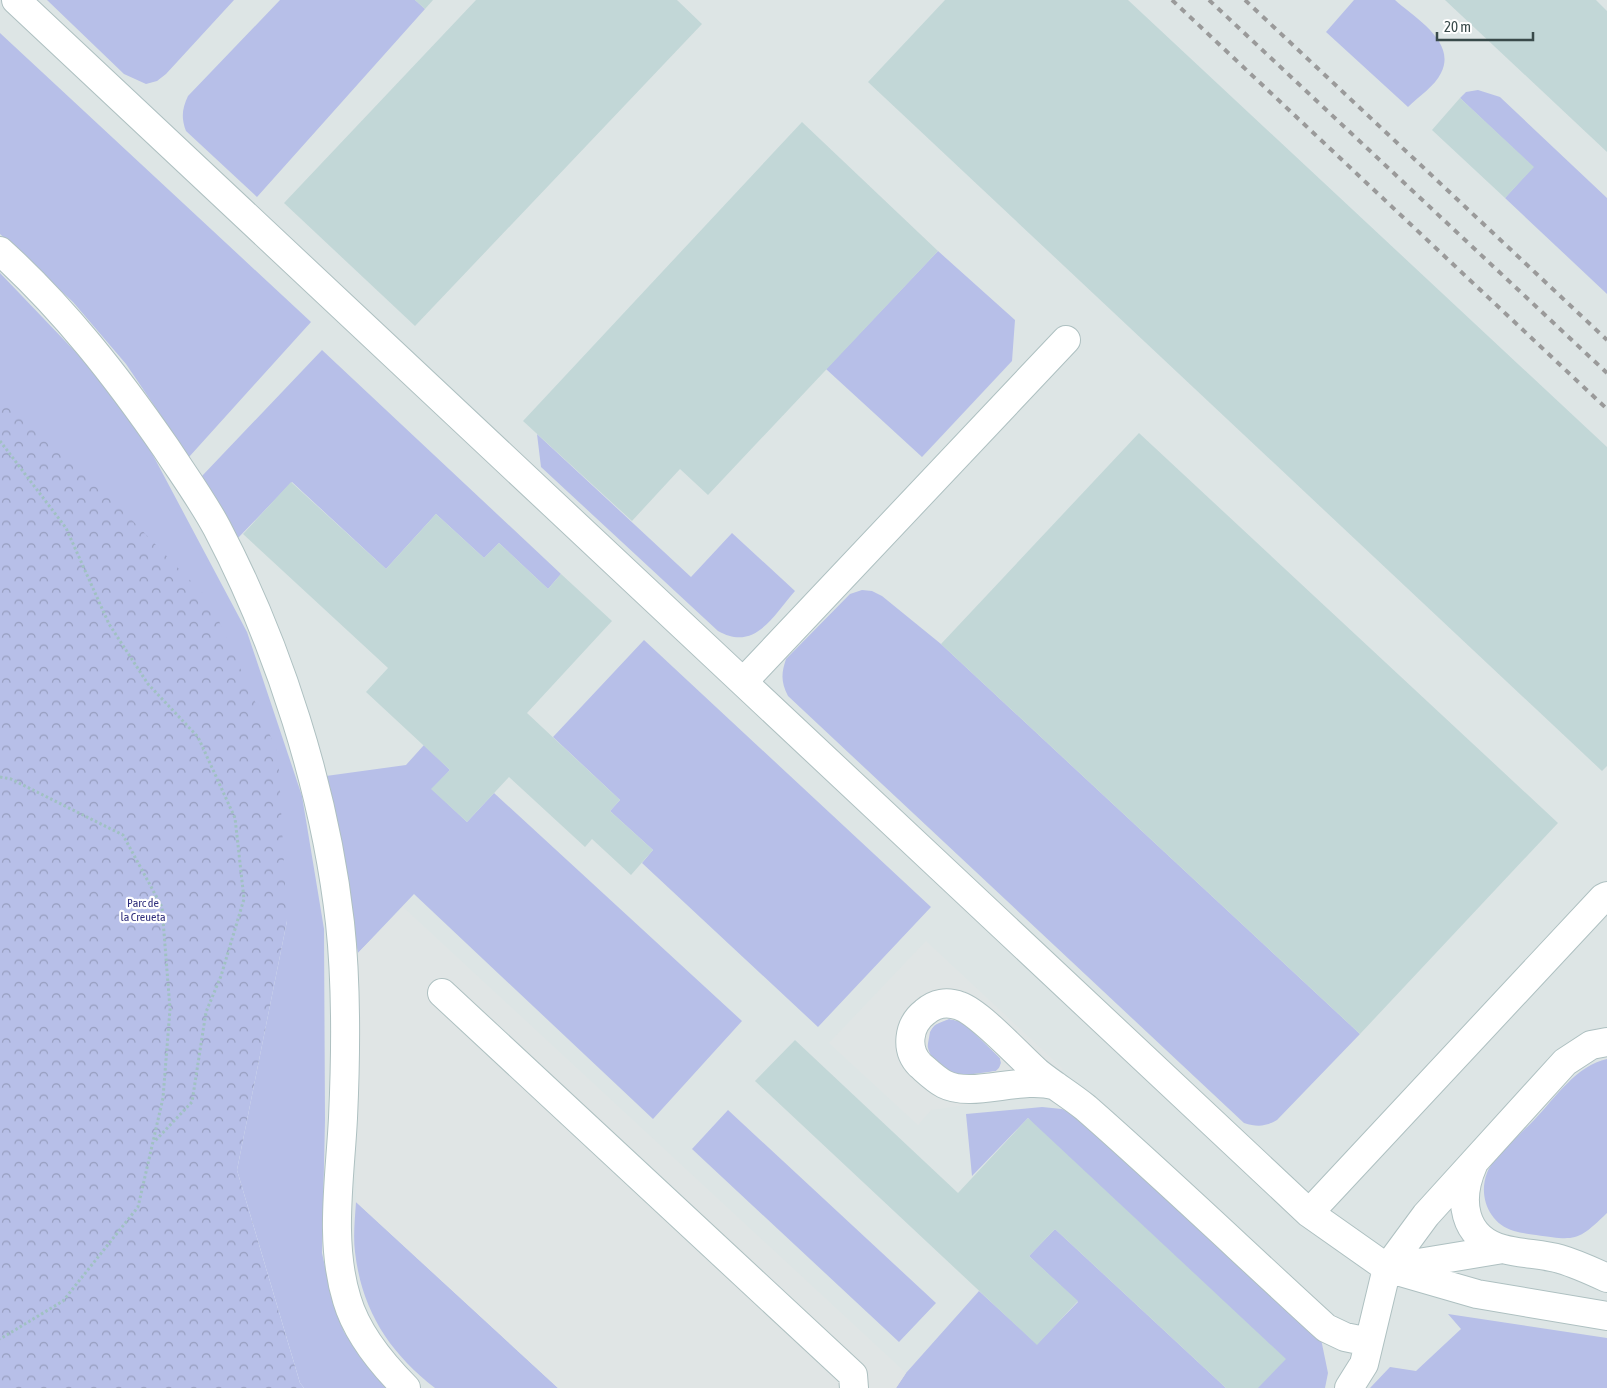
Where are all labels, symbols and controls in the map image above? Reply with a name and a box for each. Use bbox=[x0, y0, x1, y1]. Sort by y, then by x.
scale bar bbox=[1437, 10, 1533, 42]
text: 20 m bbox=[1444, 18, 1471, 35]
park label: Parc de la Creueta bbox=[120, 896, 166, 924]

